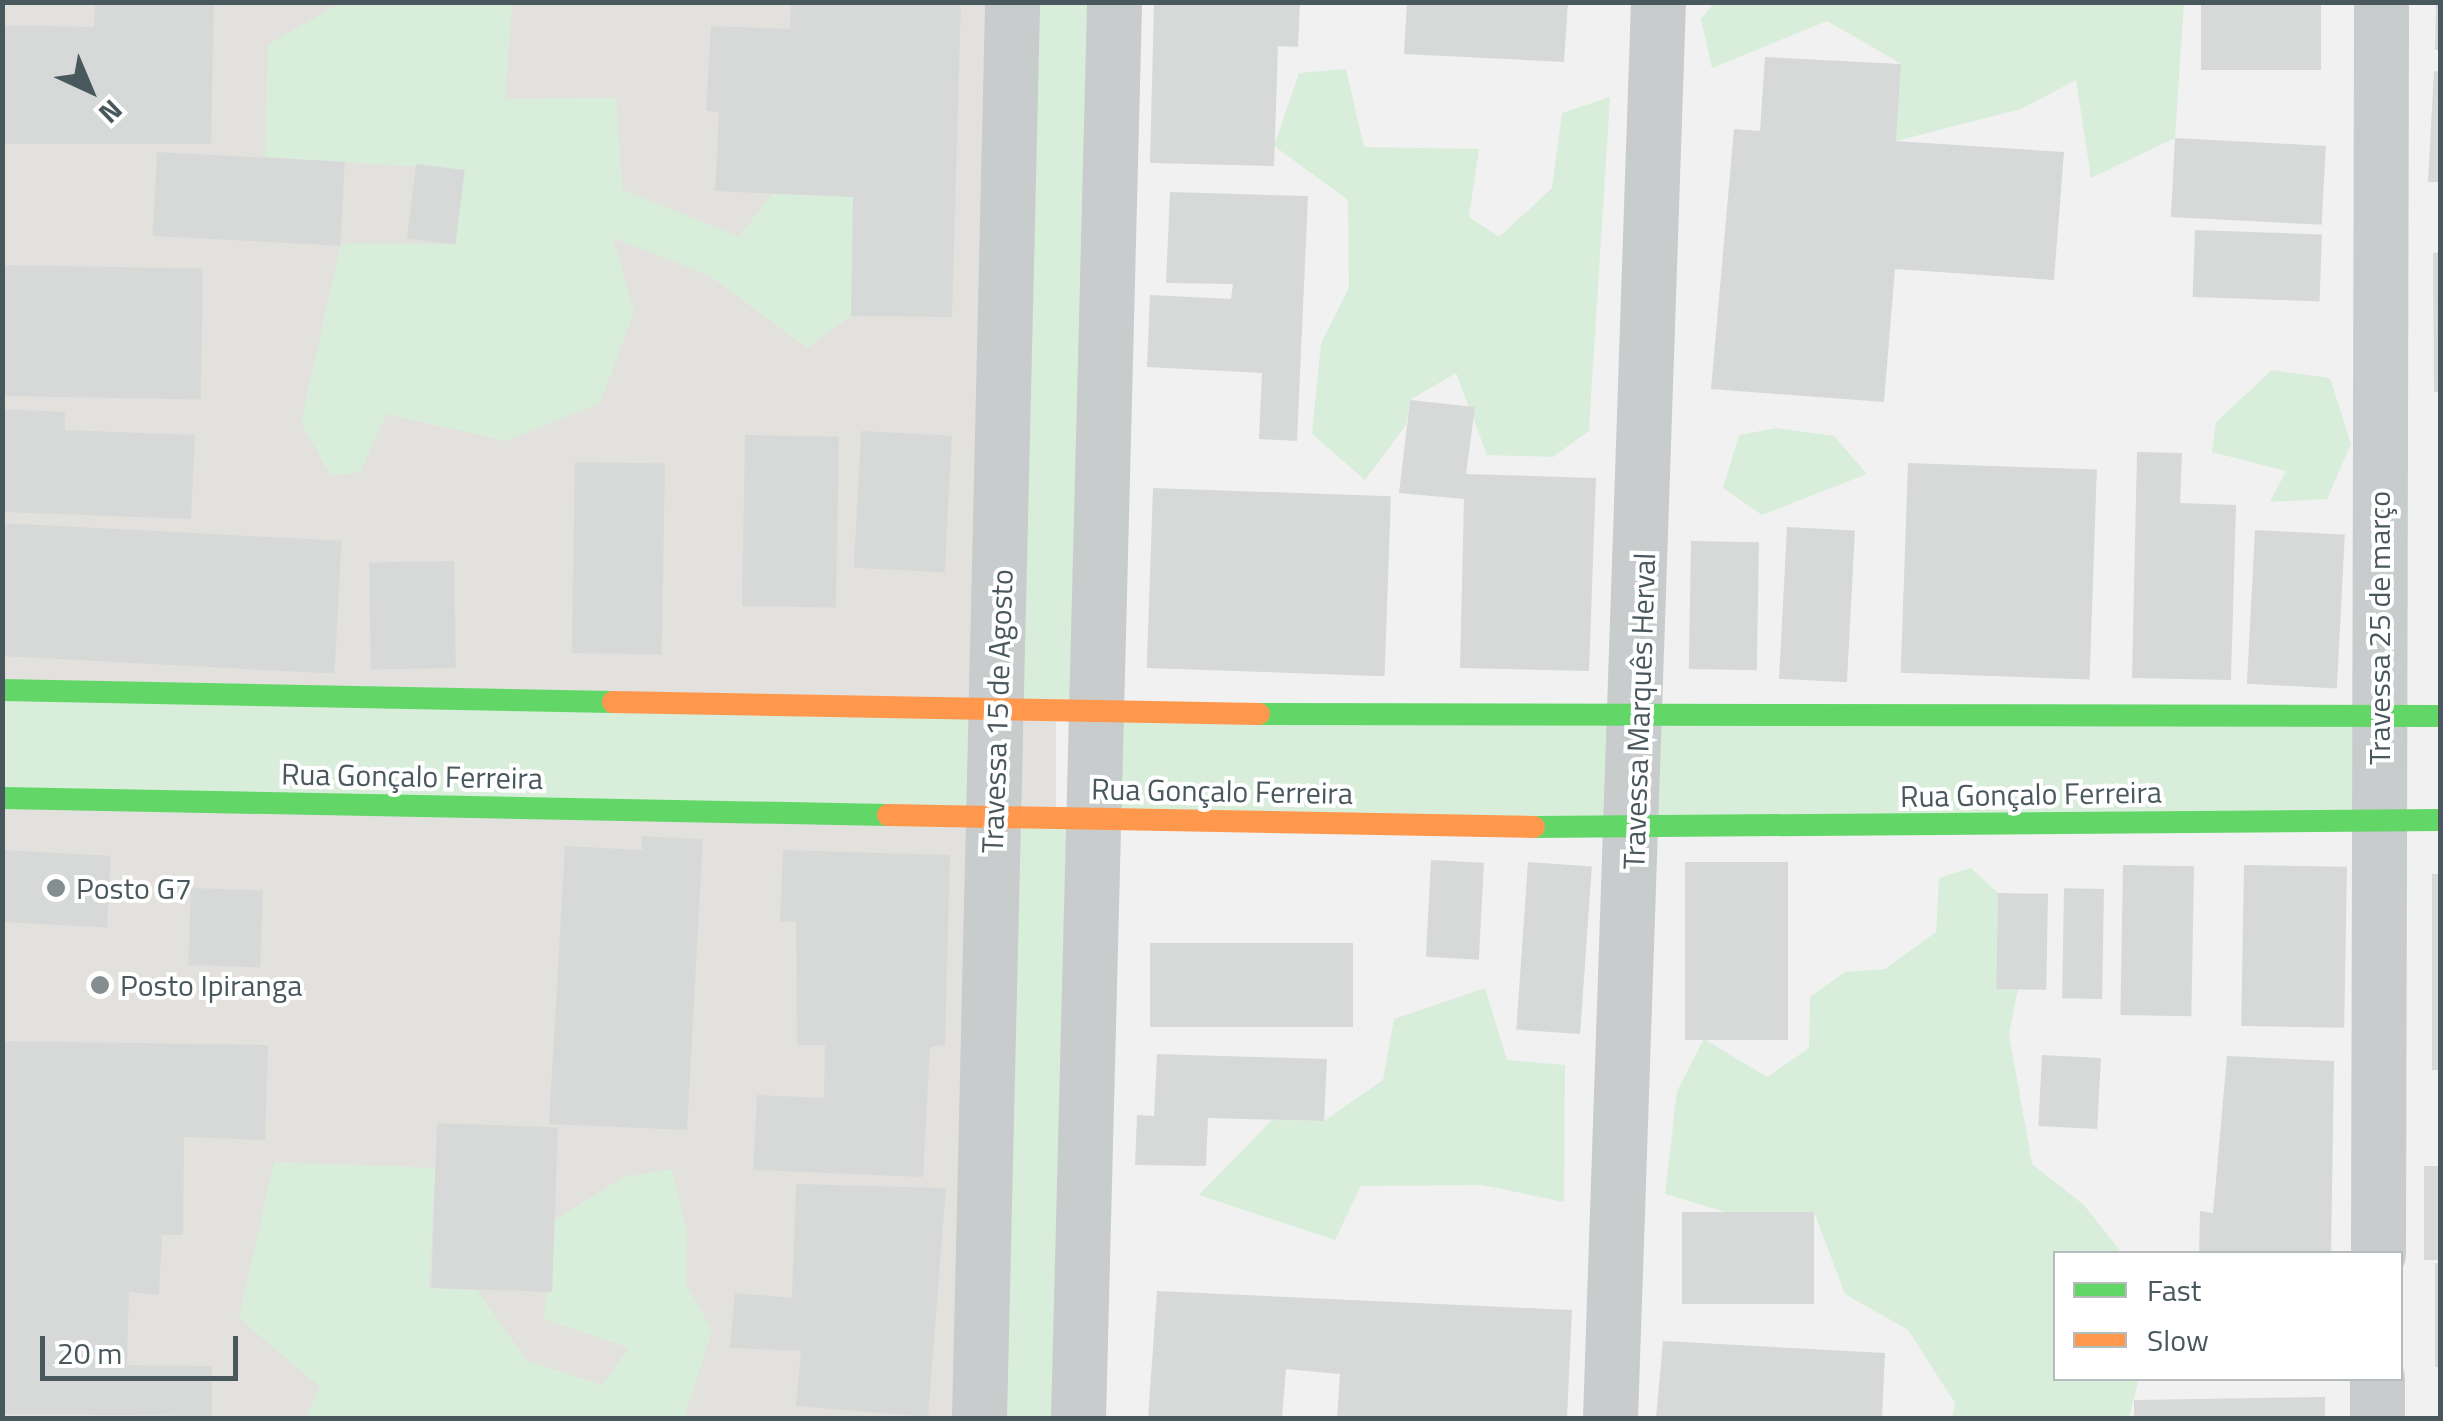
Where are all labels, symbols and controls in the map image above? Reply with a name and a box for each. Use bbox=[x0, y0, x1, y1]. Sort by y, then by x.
north arrow bbox=[40, 40, 140, 140]
text: N bbox=[89, 90, 133, 134]
street label: Travessa 25 de março bbox=[2361, 491, 2397, 765]
street label: Travessa Marquês Herval bbox=[1615, 552, 1663, 870]
street label: Travessa 15 de Agosto bbox=[974, 568, 1020, 854]
street label: Rua Gonçalo Ferreira bbox=[281, 756, 543, 796]
street label: Rua Gonçalo Ferreira bbox=[1091, 771, 1353, 811]
street label: Rua Gonçalo Ferreira bbox=[1900, 774, 2162, 814]
place label: Posto G7 bbox=[76, 870, 192, 906]
marker: Posto G7 bbox=[45, 877, 67, 899]
place label: Posto Ipiranga bbox=[120, 967, 302, 1003]
marker: Posto Ipiranga bbox=[89, 974, 111, 996]
legend bbox=[2053, 1251, 2403, 1381]
text: Fast bbox=[2147, 1267, 2201, 1313]
scale bar bbox=[45, 1316, 242, 1378]
text: Slow bbox=[2147, 1317, 2209, 1363]
text: 20 m bbox=[57, 1330, 122, 1376]

